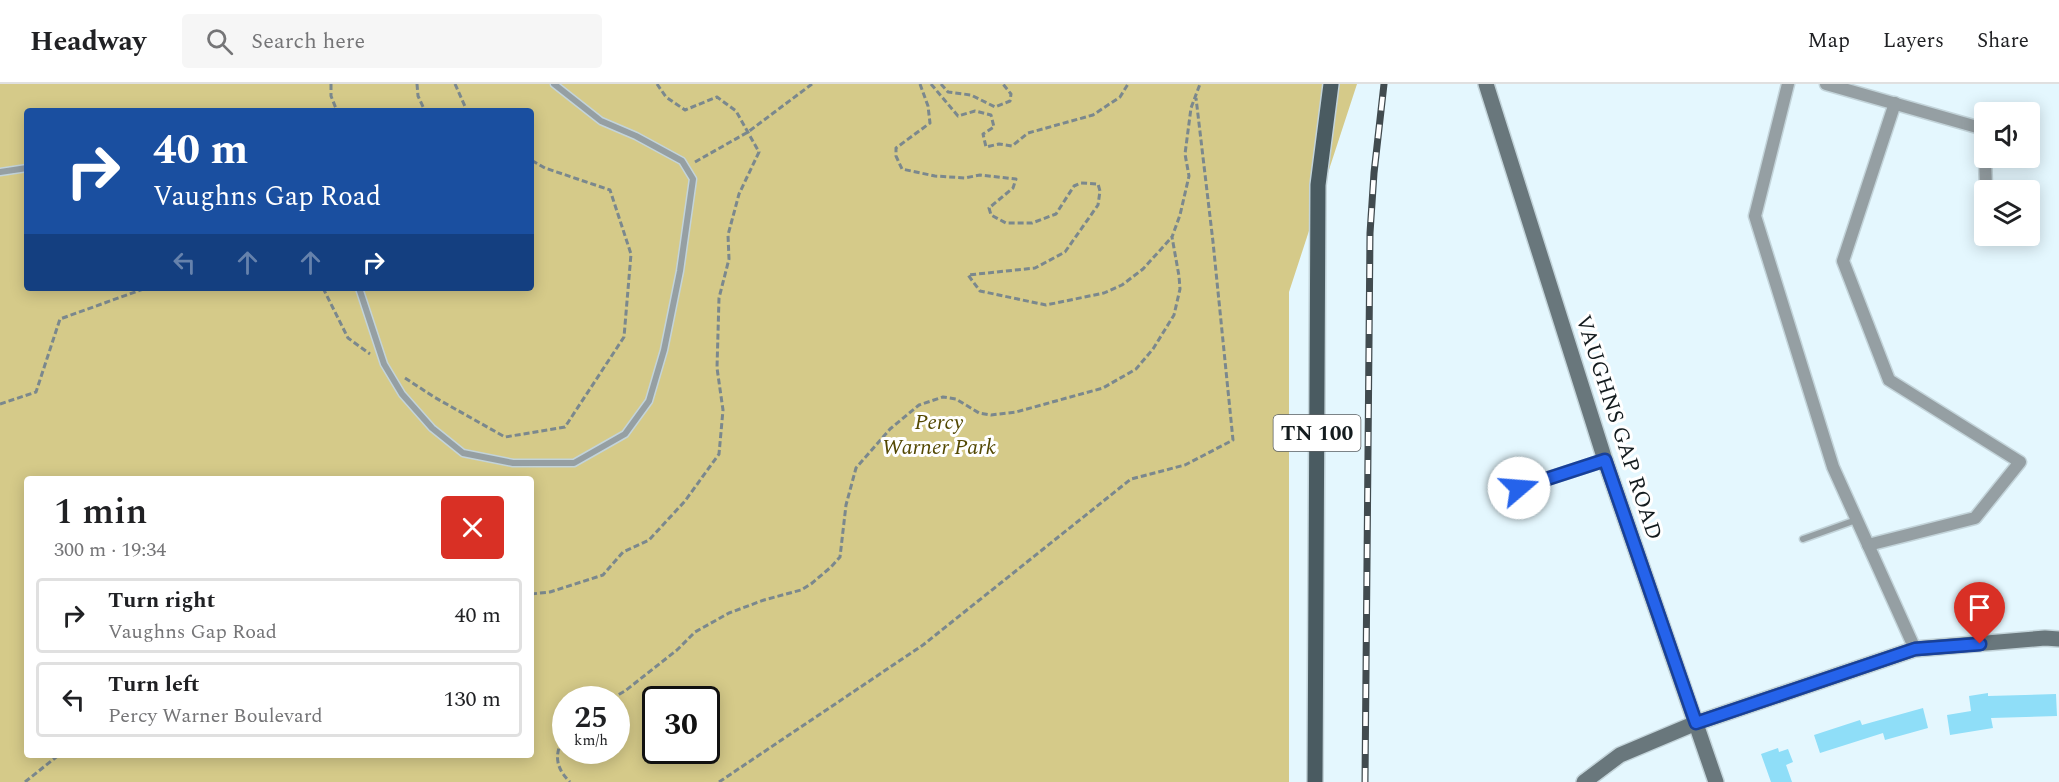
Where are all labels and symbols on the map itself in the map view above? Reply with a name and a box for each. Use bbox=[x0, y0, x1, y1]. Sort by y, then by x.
street label: VAUGHNS GAP ROAD bbox=[1567, 311, 1671, 544]
park label: Percy Warner Park bbox=[882, 406, 996, 464]
road number: TN 100 bbox=[1274, 415, 1360, 451]
position arrow bbox=[1487, 456, 1551, 520]
pin bbox=[1954, 582, 2005, 644]
speed limit sign: 30 bbox=[642, 686, 720, 764]

